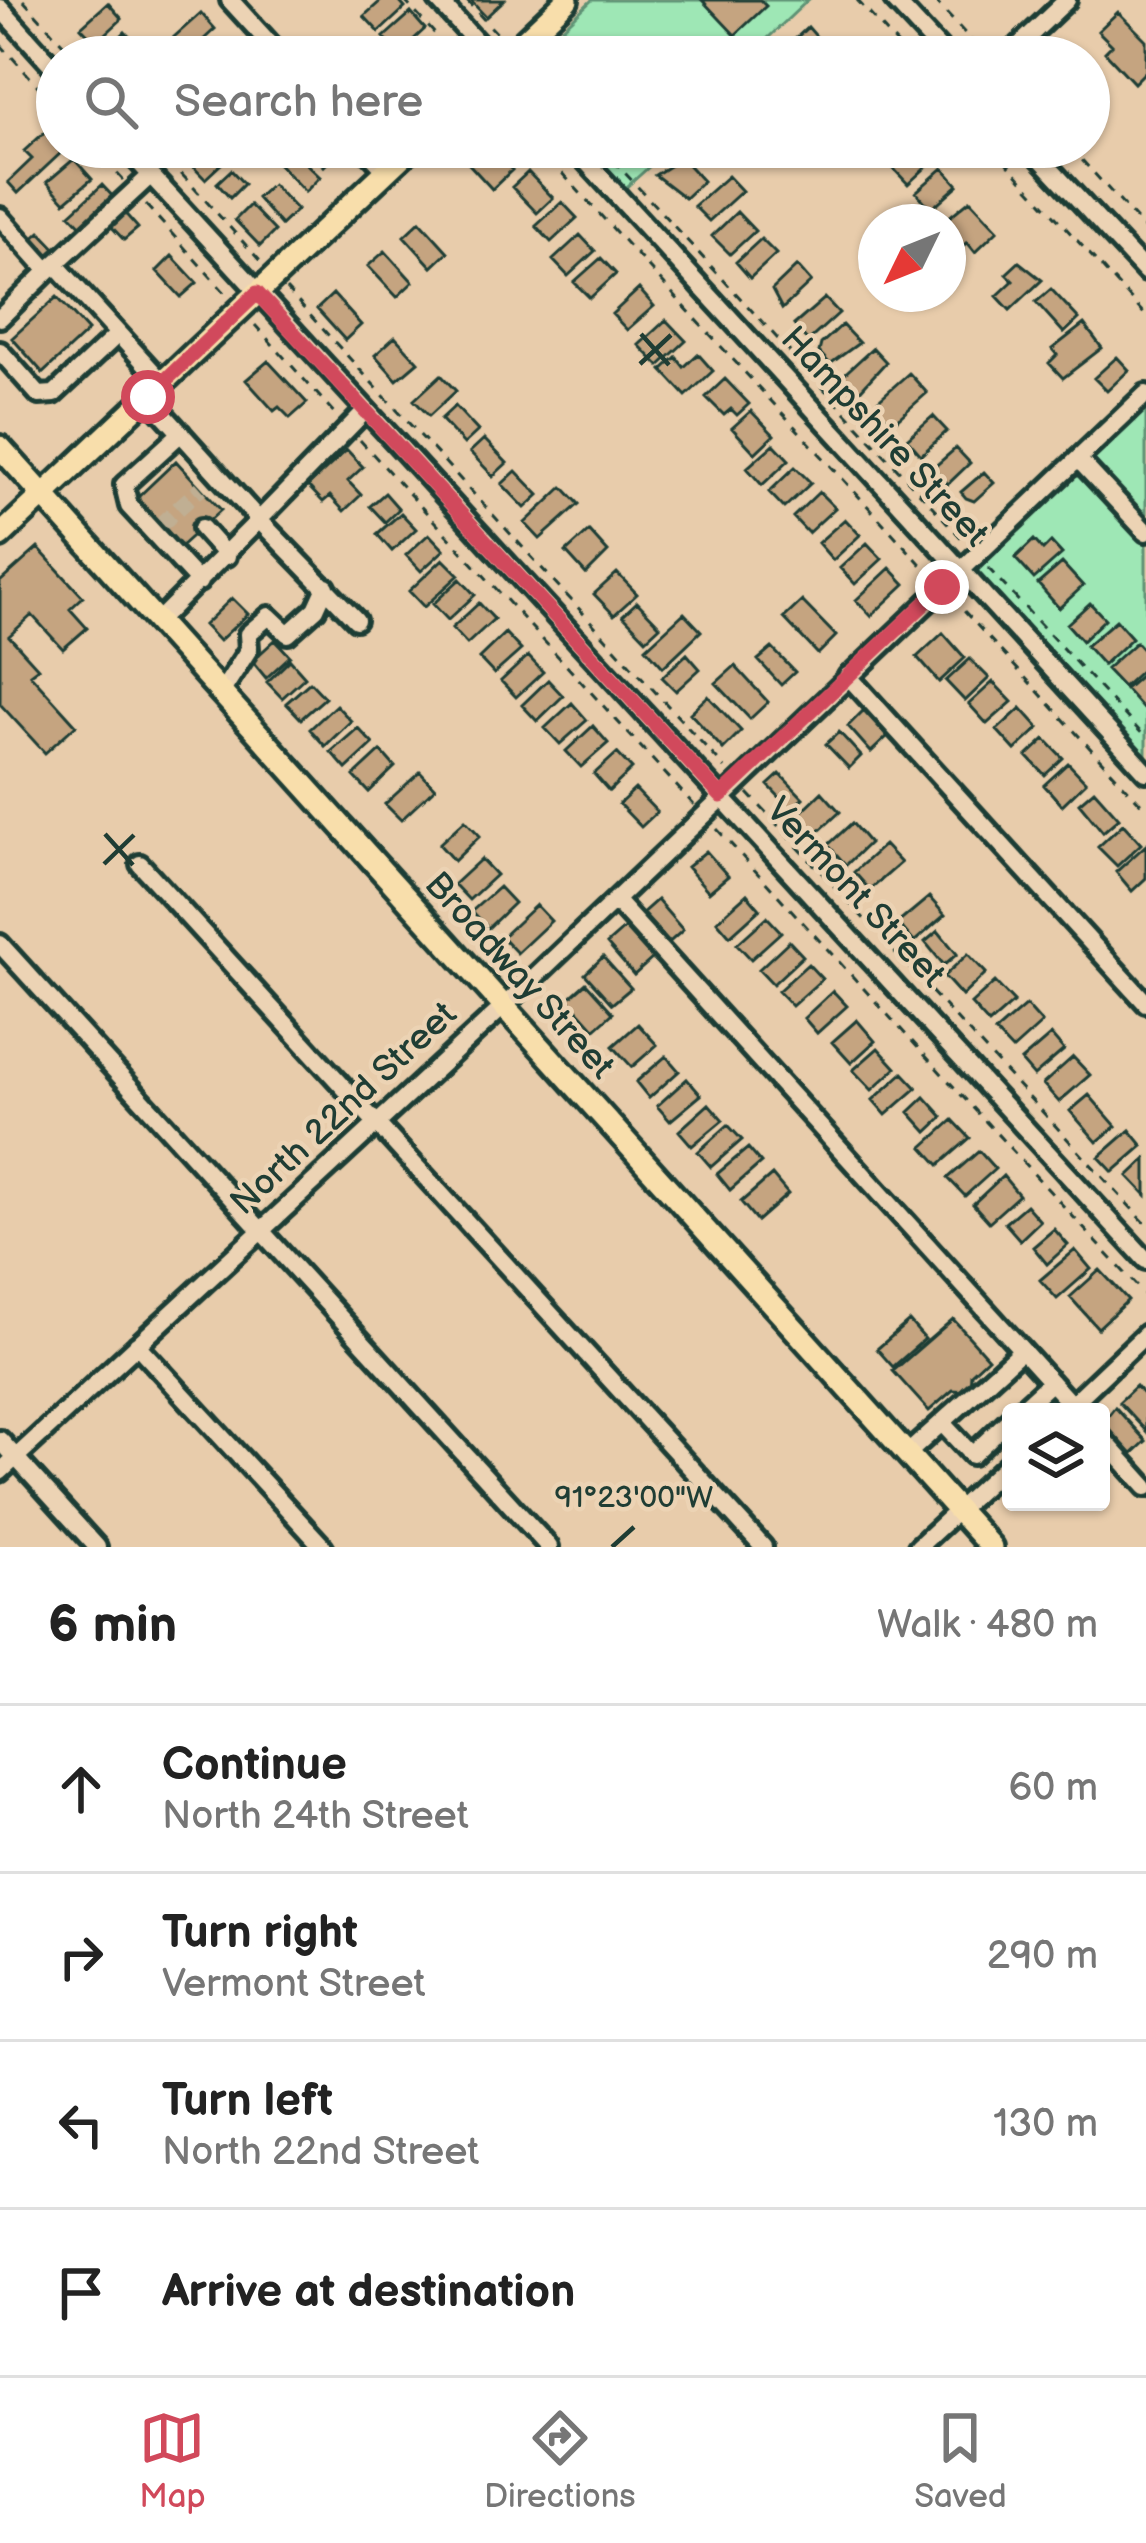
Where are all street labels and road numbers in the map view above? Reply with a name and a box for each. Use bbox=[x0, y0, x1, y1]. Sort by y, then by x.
street label: Hampshire Street bbox=[771, 318, 997, 556]
street label: Vermont Street bbox=[756, 789, 954, 997]
street label: Broadway Street bbox=[415, 864, 623, 1088]
street label: North 22nd Street bbox=[222, 993, 466, 1225]

